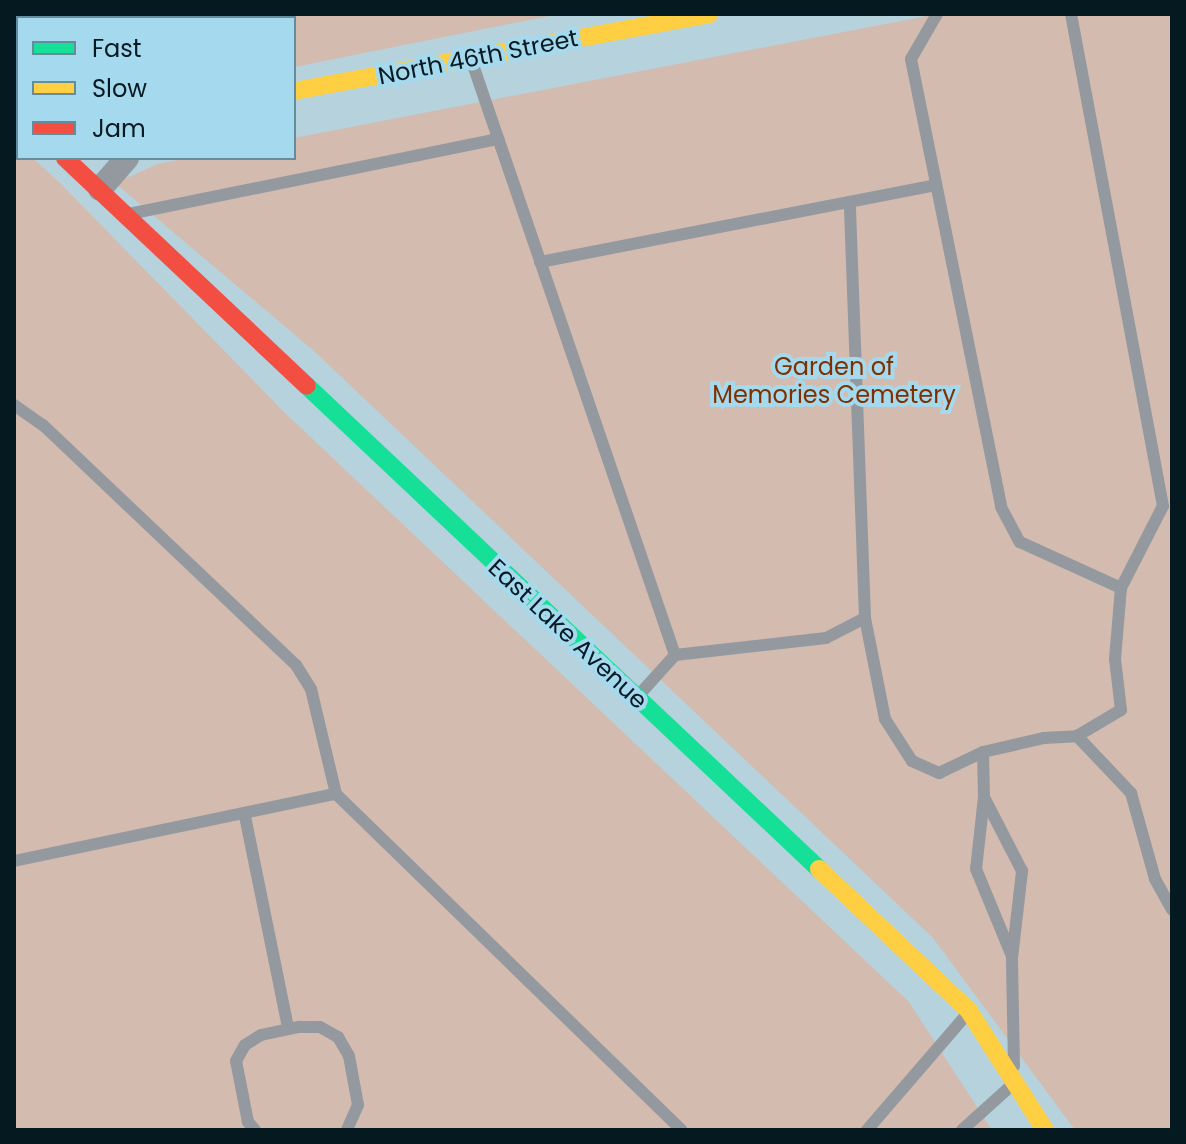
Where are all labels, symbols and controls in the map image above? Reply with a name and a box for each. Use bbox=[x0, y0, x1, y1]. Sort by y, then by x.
legend bbox=[16, 16, 296, 160]
street label: North 46th Street bbox=[376, 24, 580, 90]
text: Fast bbox=[92, 32, 142, 65]
text: Slow bbox=[92, 72, 147, 105]
text: Jam bbox=[92, 112, 146, 145]
park label: Garden of Memories Cemetery bbox=[712, 353, 956, 409]
street label: East Lake Avenue bbox=[483, 553, 653, 715]

